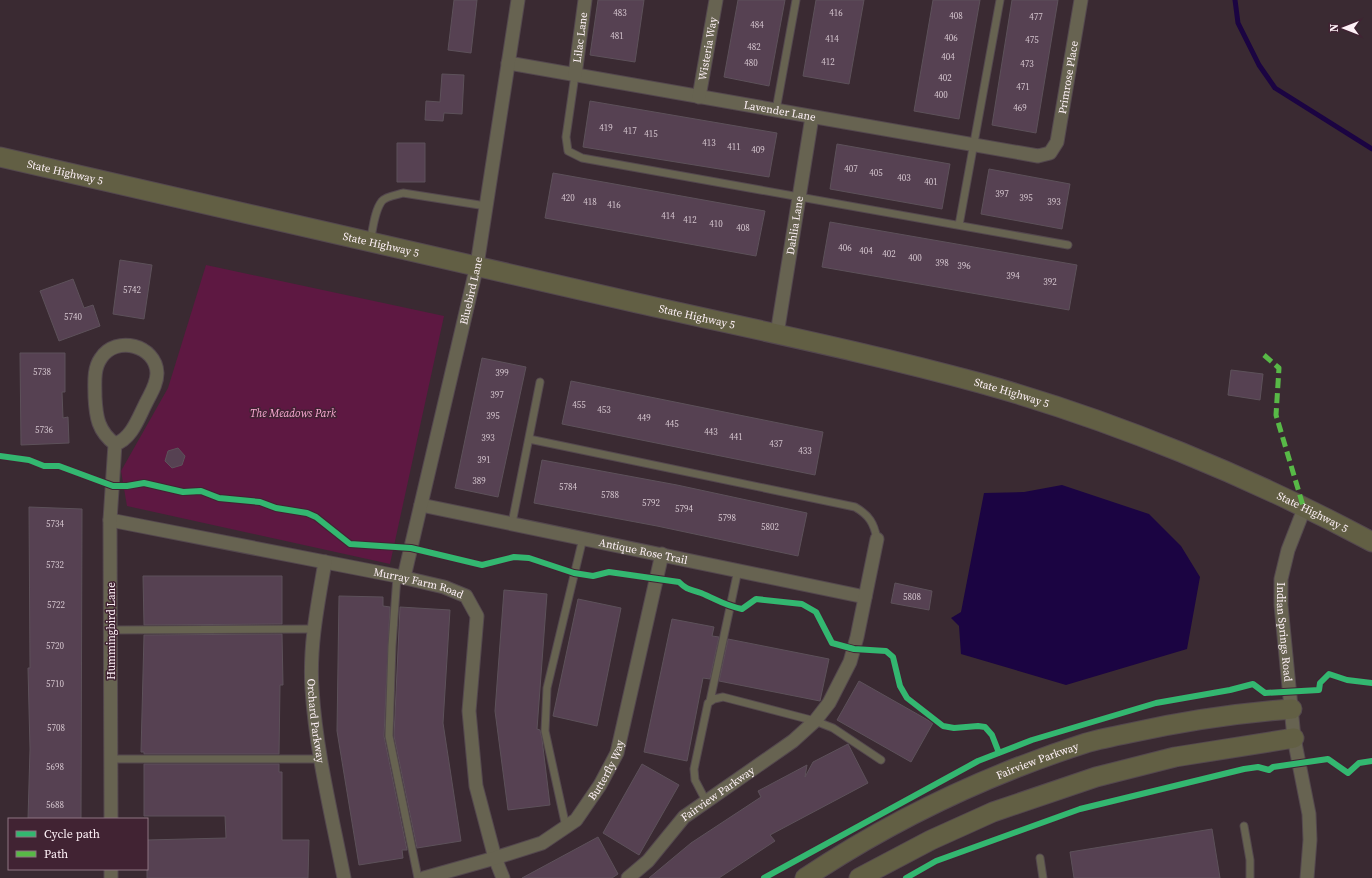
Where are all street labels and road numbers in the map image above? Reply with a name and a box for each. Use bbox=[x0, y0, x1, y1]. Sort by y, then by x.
street label: Lilac Lane bbox=[570, 11, 591, 64]
street label: Wisteria Way bbox=[695, 15, 721, 82]
street label: Primrose Place bbox=[1055, 39, 1082, 115]
street label: Lavender Lane bbox=[742, 97, 817, 125]
street label: State Highway 5 bbox=[26, 156, 105, 189]
street label: Dahlia Lane bbox=[783, 195, 807, 256]
street label: State Highway 5 bbox=[341, 229, 421, 261]
street label: Bluebird Lane bbox=[456, 255, 486, 326]
street label: State Highway 5 bbox=[657, 301, 737, 333]
street label: State Highway 5 bbox=[972, 375, 1052, 412]
street label: State Highway 5 bbox=[1274, 488, 1351, 536]
street label: Antique Rose Trail bbox=[597, 535, 689, 568]
street label: Murray Farm Road bbox=[372, 565, 466, 603]
street label: Hummingbird Lane bbox=[104, 582, 119, 680]
street label: Indian Springs Road bbox=[1273, 582, 1296, 683]
street label: Orchard Parkway bbox=[303, 678, 328, 765]
street label: Butterfly Way bbox=[585, 738, 628, 803]
street label: Fairview Parkway bbox=[994, 739, 1081, 783]
street label: Fairview Parkway bbox=[678, 763, 758, 825]

